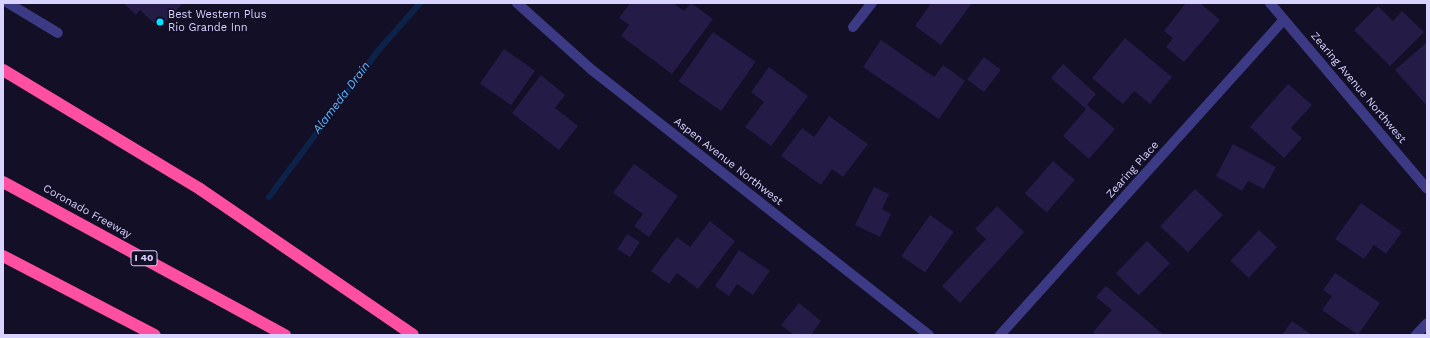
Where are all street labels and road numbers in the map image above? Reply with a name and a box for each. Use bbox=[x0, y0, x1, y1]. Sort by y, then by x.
street label: Zearing Avenue Northwest bbox=[1307, 30, 1409, 146]
street label: Aspen Avenue Northwest bbox=[671, 115, 785, 209]
street label: Zearing Place bbox=[1104, 139, 1162, 201]
street label: Coronado Freeway bbox=[40, 182, 134, 242]
road number: I 40 bbox=[130, 250, 158, 266]

